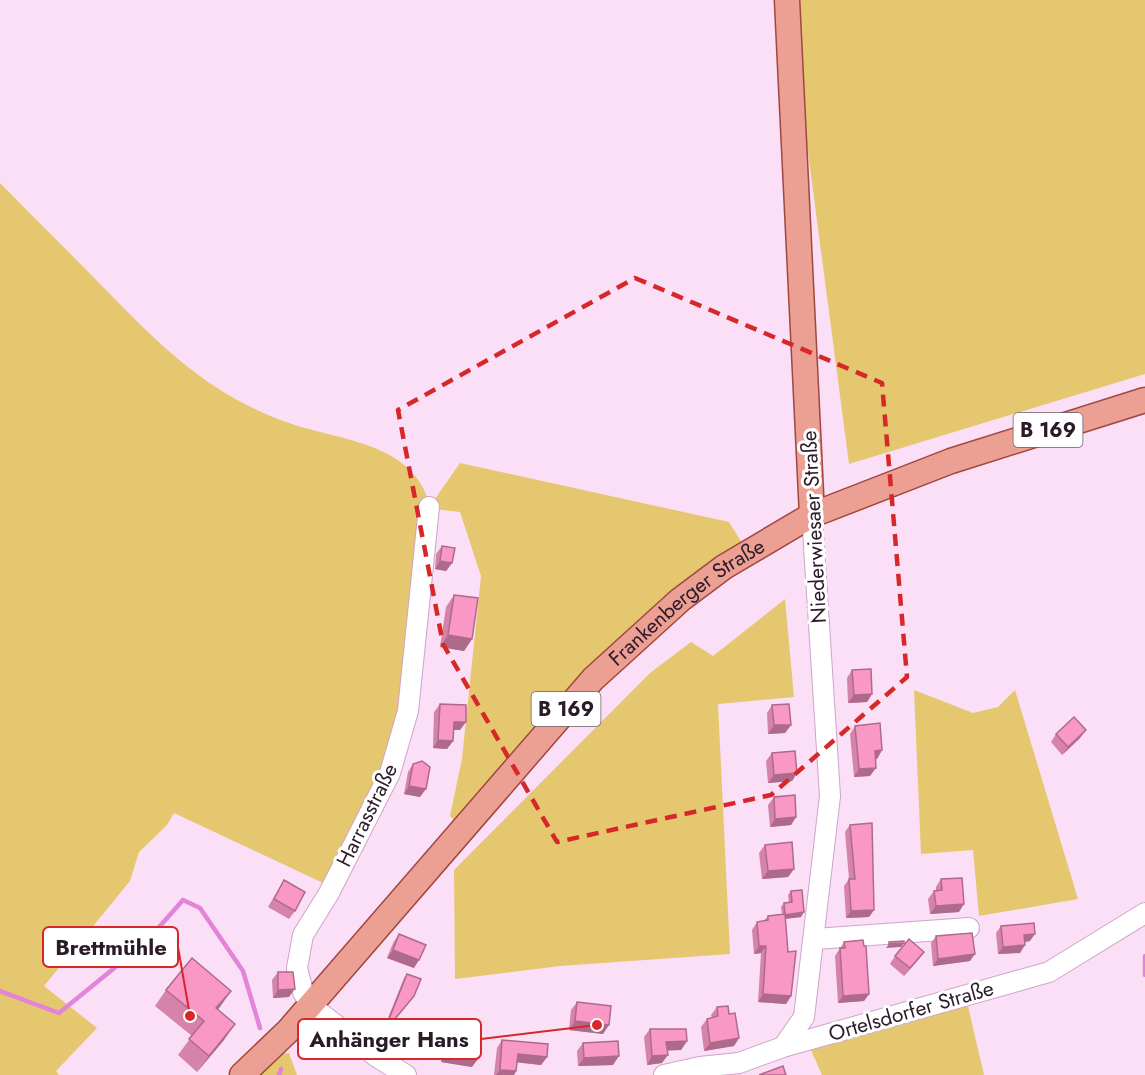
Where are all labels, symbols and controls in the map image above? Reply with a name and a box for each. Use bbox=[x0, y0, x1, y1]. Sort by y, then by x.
road number: B 169 bbox=[1014, 413, 1082, 447]
street label: Niederwiesaer Straße bbox=[794, 430, 834, 624]
street label: Frankenberger Straße bbox=[602, 531, 771, 673]
road number: B 169 bbox=[532, 692, 600, 726]
street label: Harrasstraße bbox=[329, 758, 405, 872]
callout: Brettmühle bbox=[43, 927, 178, 967]
text: Brettmühle bbox=[55, 931, 167, 963]
street label: Ortelsdorfer Straße bbox=[825, 973, 997, 1049]
callout: Anhänger Hans bbox=[298, 1019, 481, 1059]
text: Anhänger Hans bbox=[308, 1023, 469, 1055]

